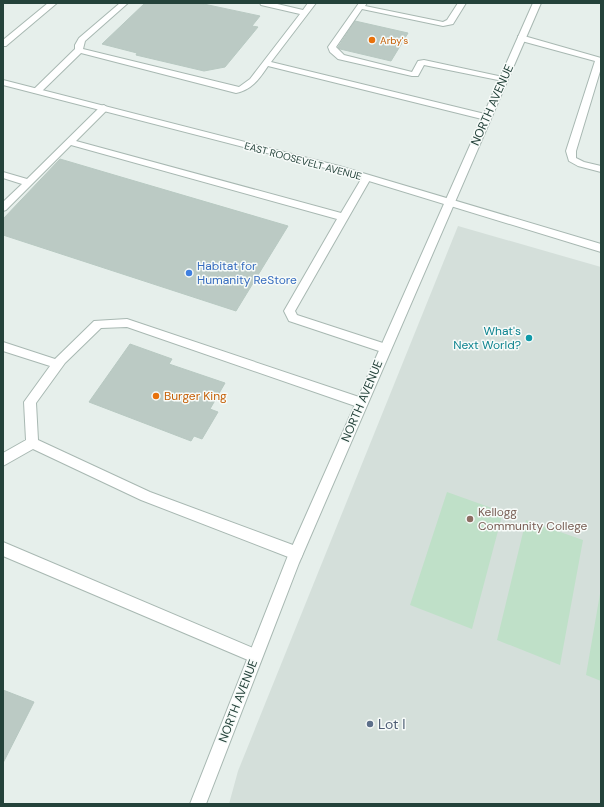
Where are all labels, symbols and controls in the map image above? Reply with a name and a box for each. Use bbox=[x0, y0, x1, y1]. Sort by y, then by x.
place label: Arby's bbox=[380, 34, 408, 47]
marker: Arby's bbox=[367, 35, 377, 45]
street label: NORTH AVENUE bbox=[467, 62, 517, 148]
street label: EAST ROOSEVELT AVENUE bbox=[243, 139, 363, 183]
place label: Habitat for Humanity ReStore bbox=[197, 258, 297, 288]
marker: Habitat for Humanity ReStore bbox=[184, 268, 194, 278]
place label: What's Next World? bbox=[453, 323, 521, 353]
marker: What's Next World? bbox=[524, 333, 534, 343]
street label: NORTH AVENUE bbox=[338, 357, 387, 444]
place label: Burger King bbox=[164, 388, 227, 404]
marker: Burger King bbox=[151, 391, 161, 401]
place label: Kellogg Community College bbox=[478, 504, 588, 534]
marker: Kellogg Community College bbox=[465, 514, 475, 524]
street label: NORTH AVENUE bbox=[215, 657, 261, 745]
place label: Lot I bbox=[378, 715, 406, 733]
marker: Lot I bbox=[365, 719, 375, 729]

